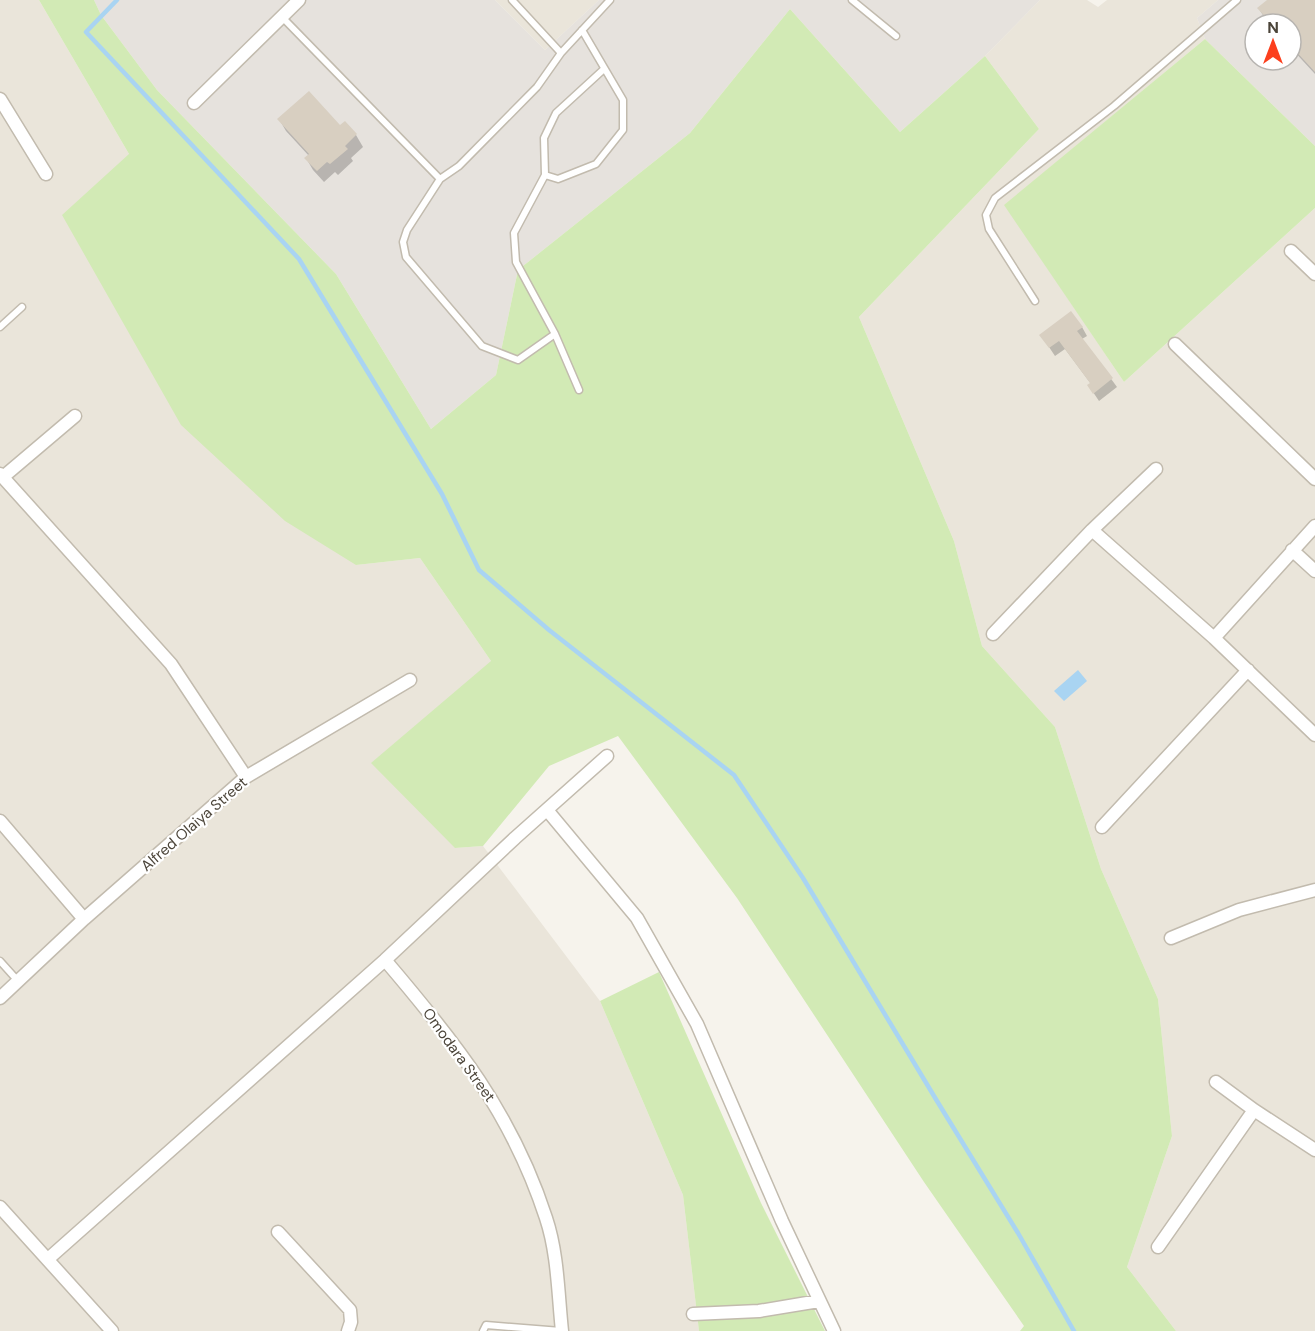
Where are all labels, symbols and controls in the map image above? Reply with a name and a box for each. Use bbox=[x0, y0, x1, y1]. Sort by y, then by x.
north arrow bbox=[1243, 12, 1303, 72]
text: N bbox=[1267, 17, 1279, 38]
street label: Alfred Olaiya Street bbox=[137, 772, 252, 876]
street label: Omodara Street bbox=[418, 1004, 500, 1106]

